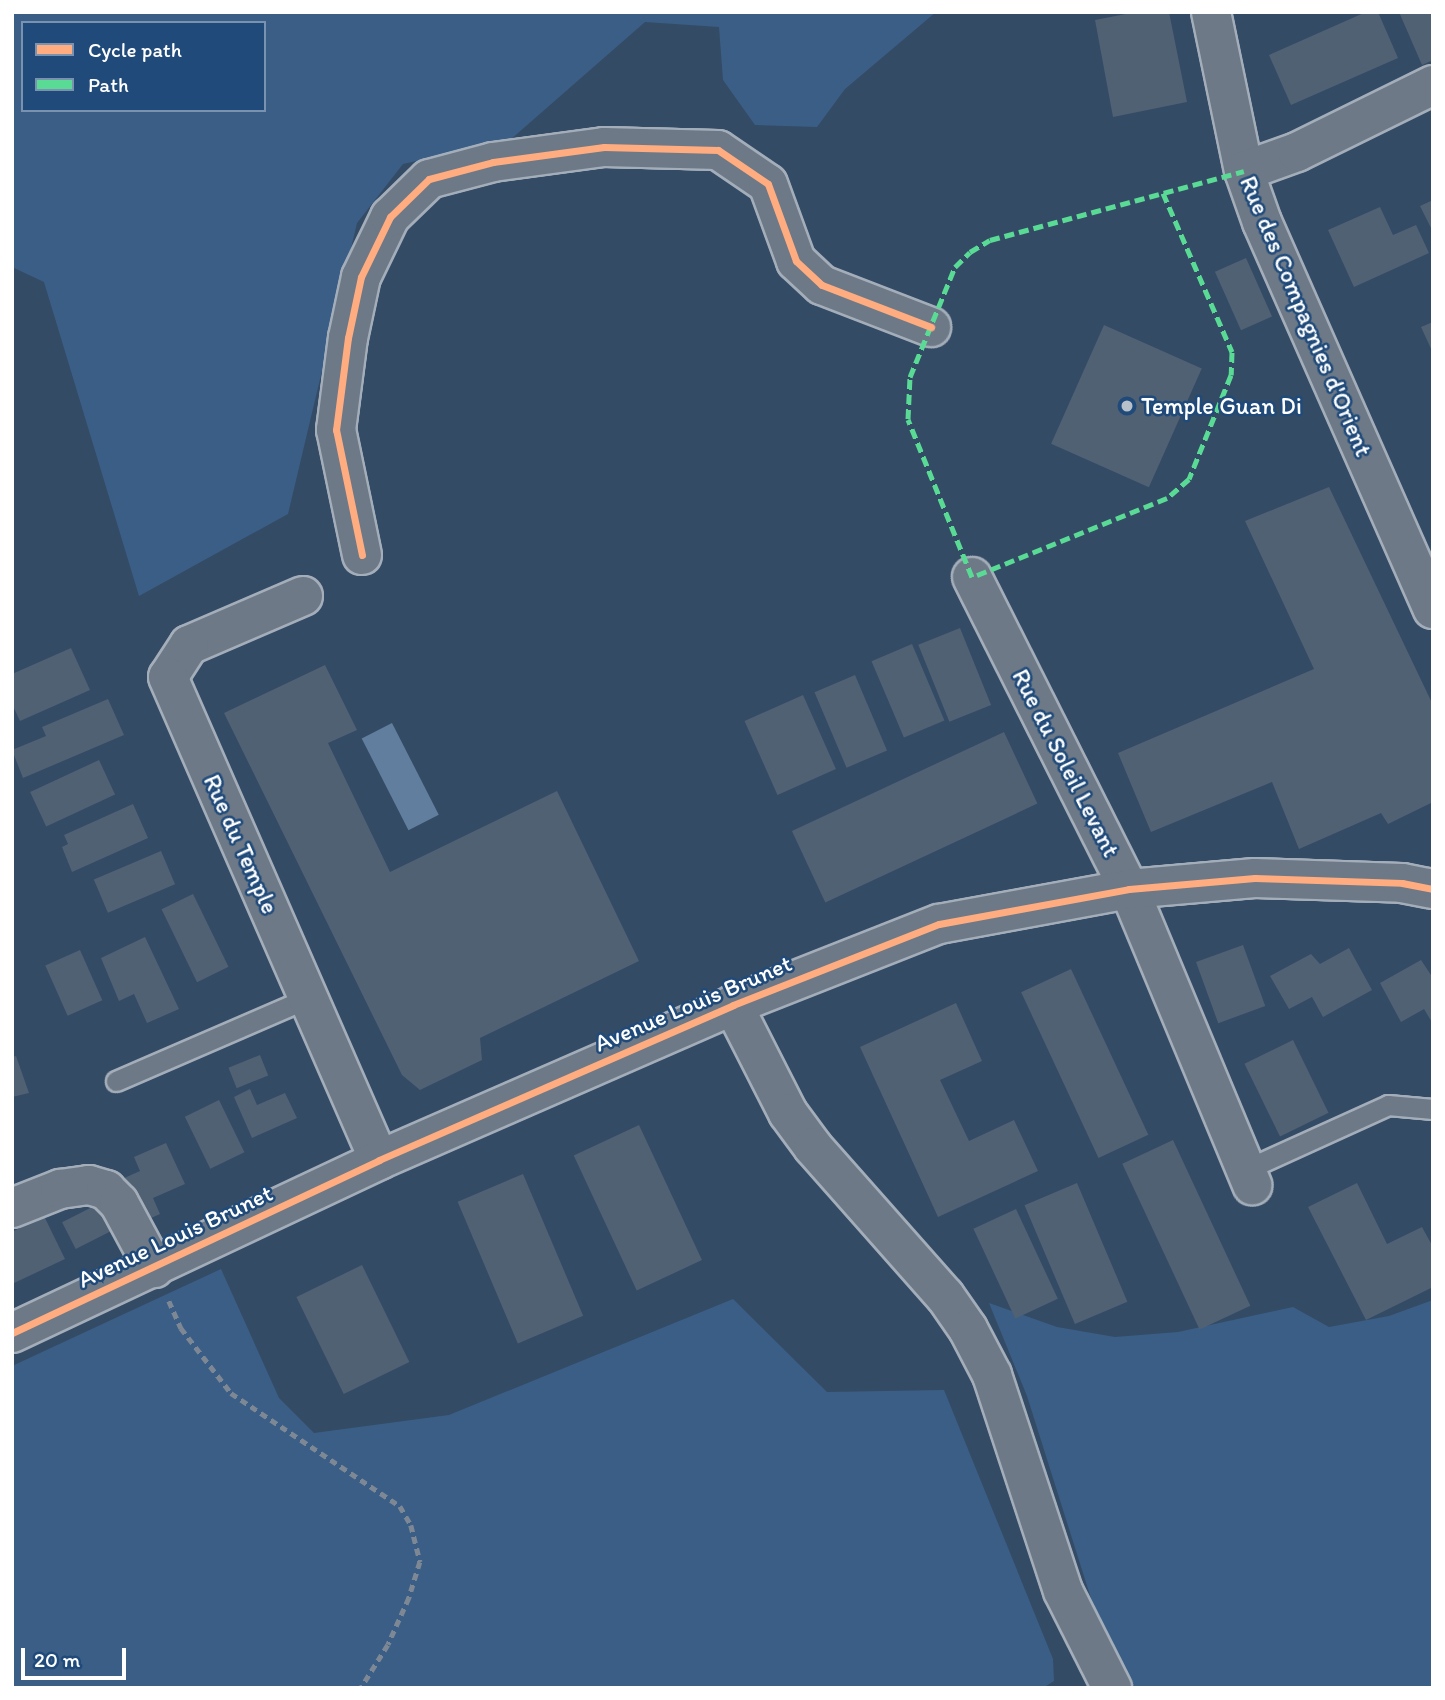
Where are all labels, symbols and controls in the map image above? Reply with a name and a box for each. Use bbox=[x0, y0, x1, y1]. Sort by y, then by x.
legend bbox=[21, 21, 266, 112]
text: Cycle path bbox=[88, 37, 182, 62]
text: Path bbox=[88, 72, 129, 97]
street label: Rue des Compagnies d'Orient bbox=[1234, 172, 1378, 460]
place label: Temple Guan Di bbox=[1141, 392, 1302, 420]
marker: Temple Guan Di bbox=[1119, 398, 1135, 414]
street label: Rue du Soleil Levant bbox=[1006, 664, 1126, 862]
street label: Rue du Temple bbox=[197, 770, 285, 918]
street label: Avenue Louis Brunet bbox=[590, 948, 796, 1058]
street label: Avenue Louis Brunet bbox=[73, 1178, 277, 1294]
scale bar bbox=[24, 1634, 130, 1678]
text: 20 m bbox=[34, 1647, 80, 1672]

